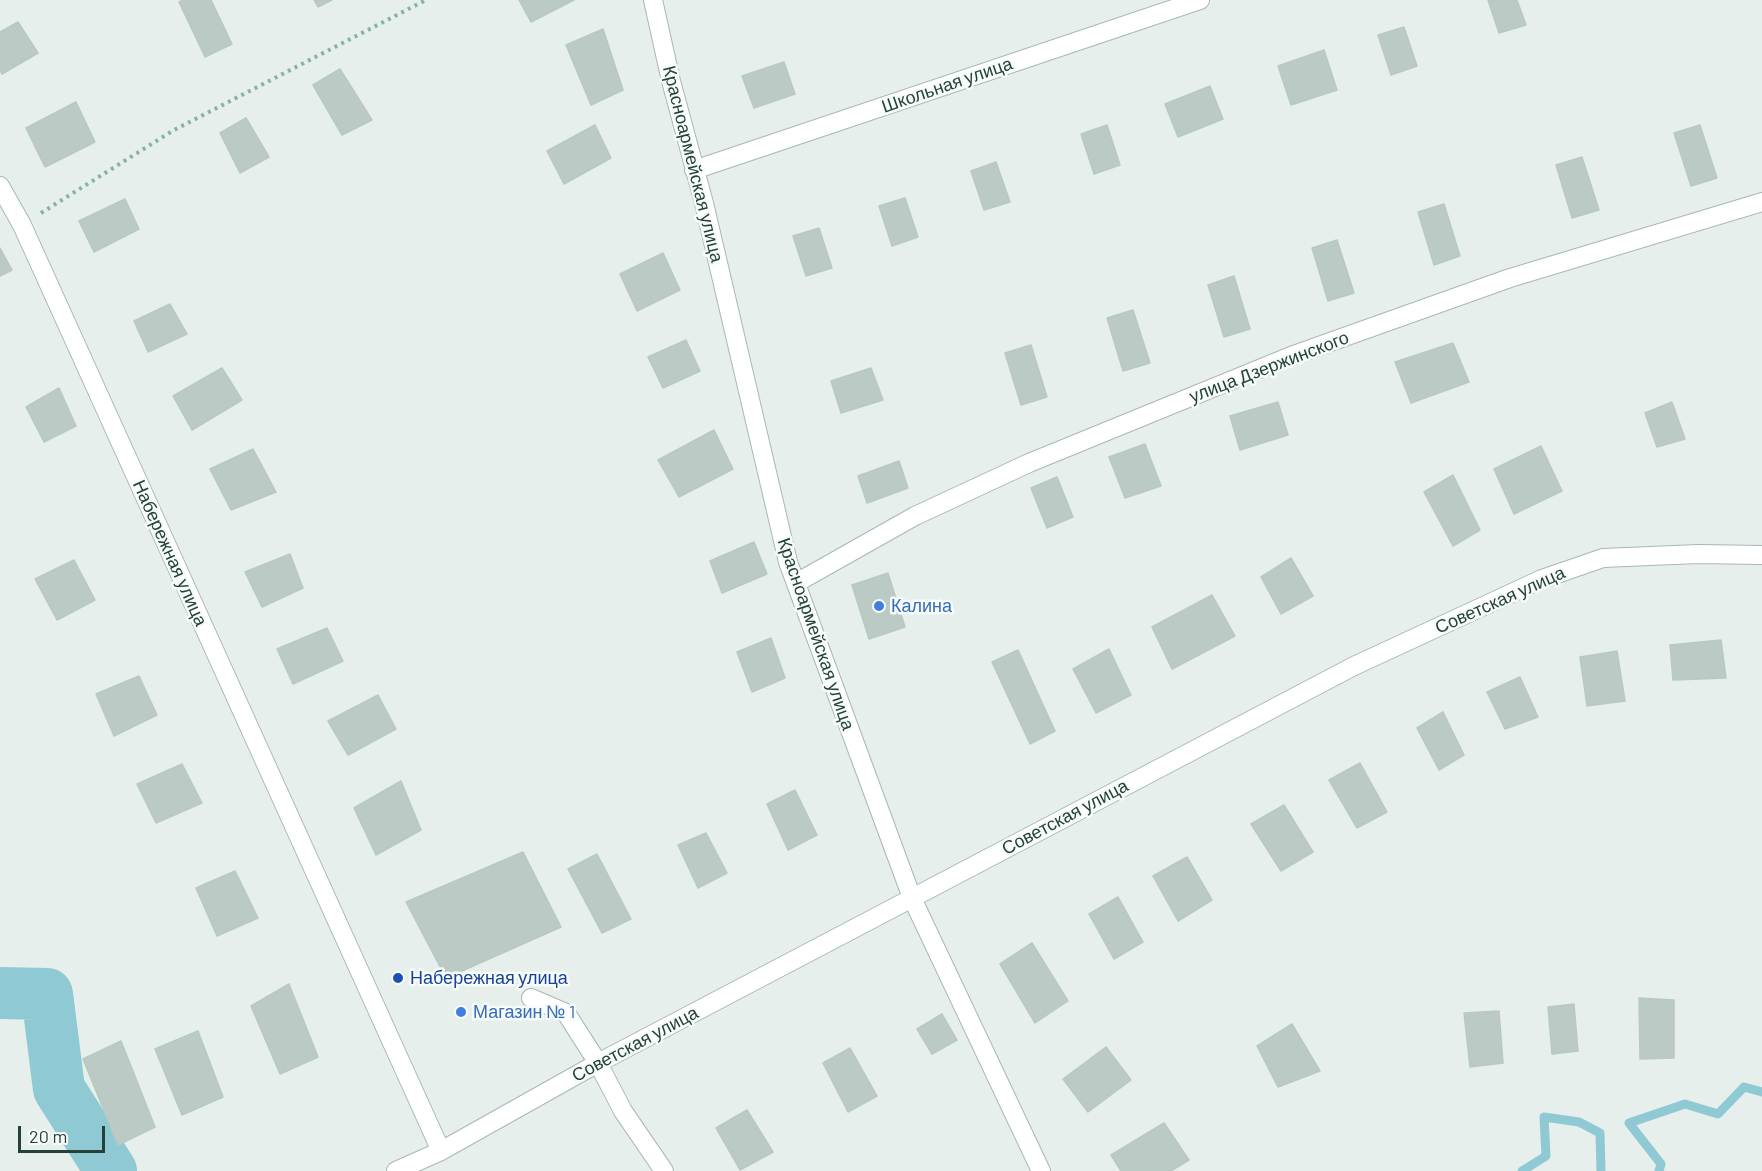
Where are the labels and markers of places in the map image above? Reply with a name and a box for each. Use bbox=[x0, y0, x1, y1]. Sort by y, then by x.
place label: Калина bbox=[891, 595, 952, 617]
marker: Калина bbox=[872, 599, 886, 613]
place label: Набережная улица bbox=[410, 967, 568, 989]
marker: Набережная улица bbox=[391, 971, 405, 985]
place label: Магазин № 1 bbox=[473, 1001, 575, 1023]
marker: Магазин № 1 bbox=[454, 1005, 468, 1019]

